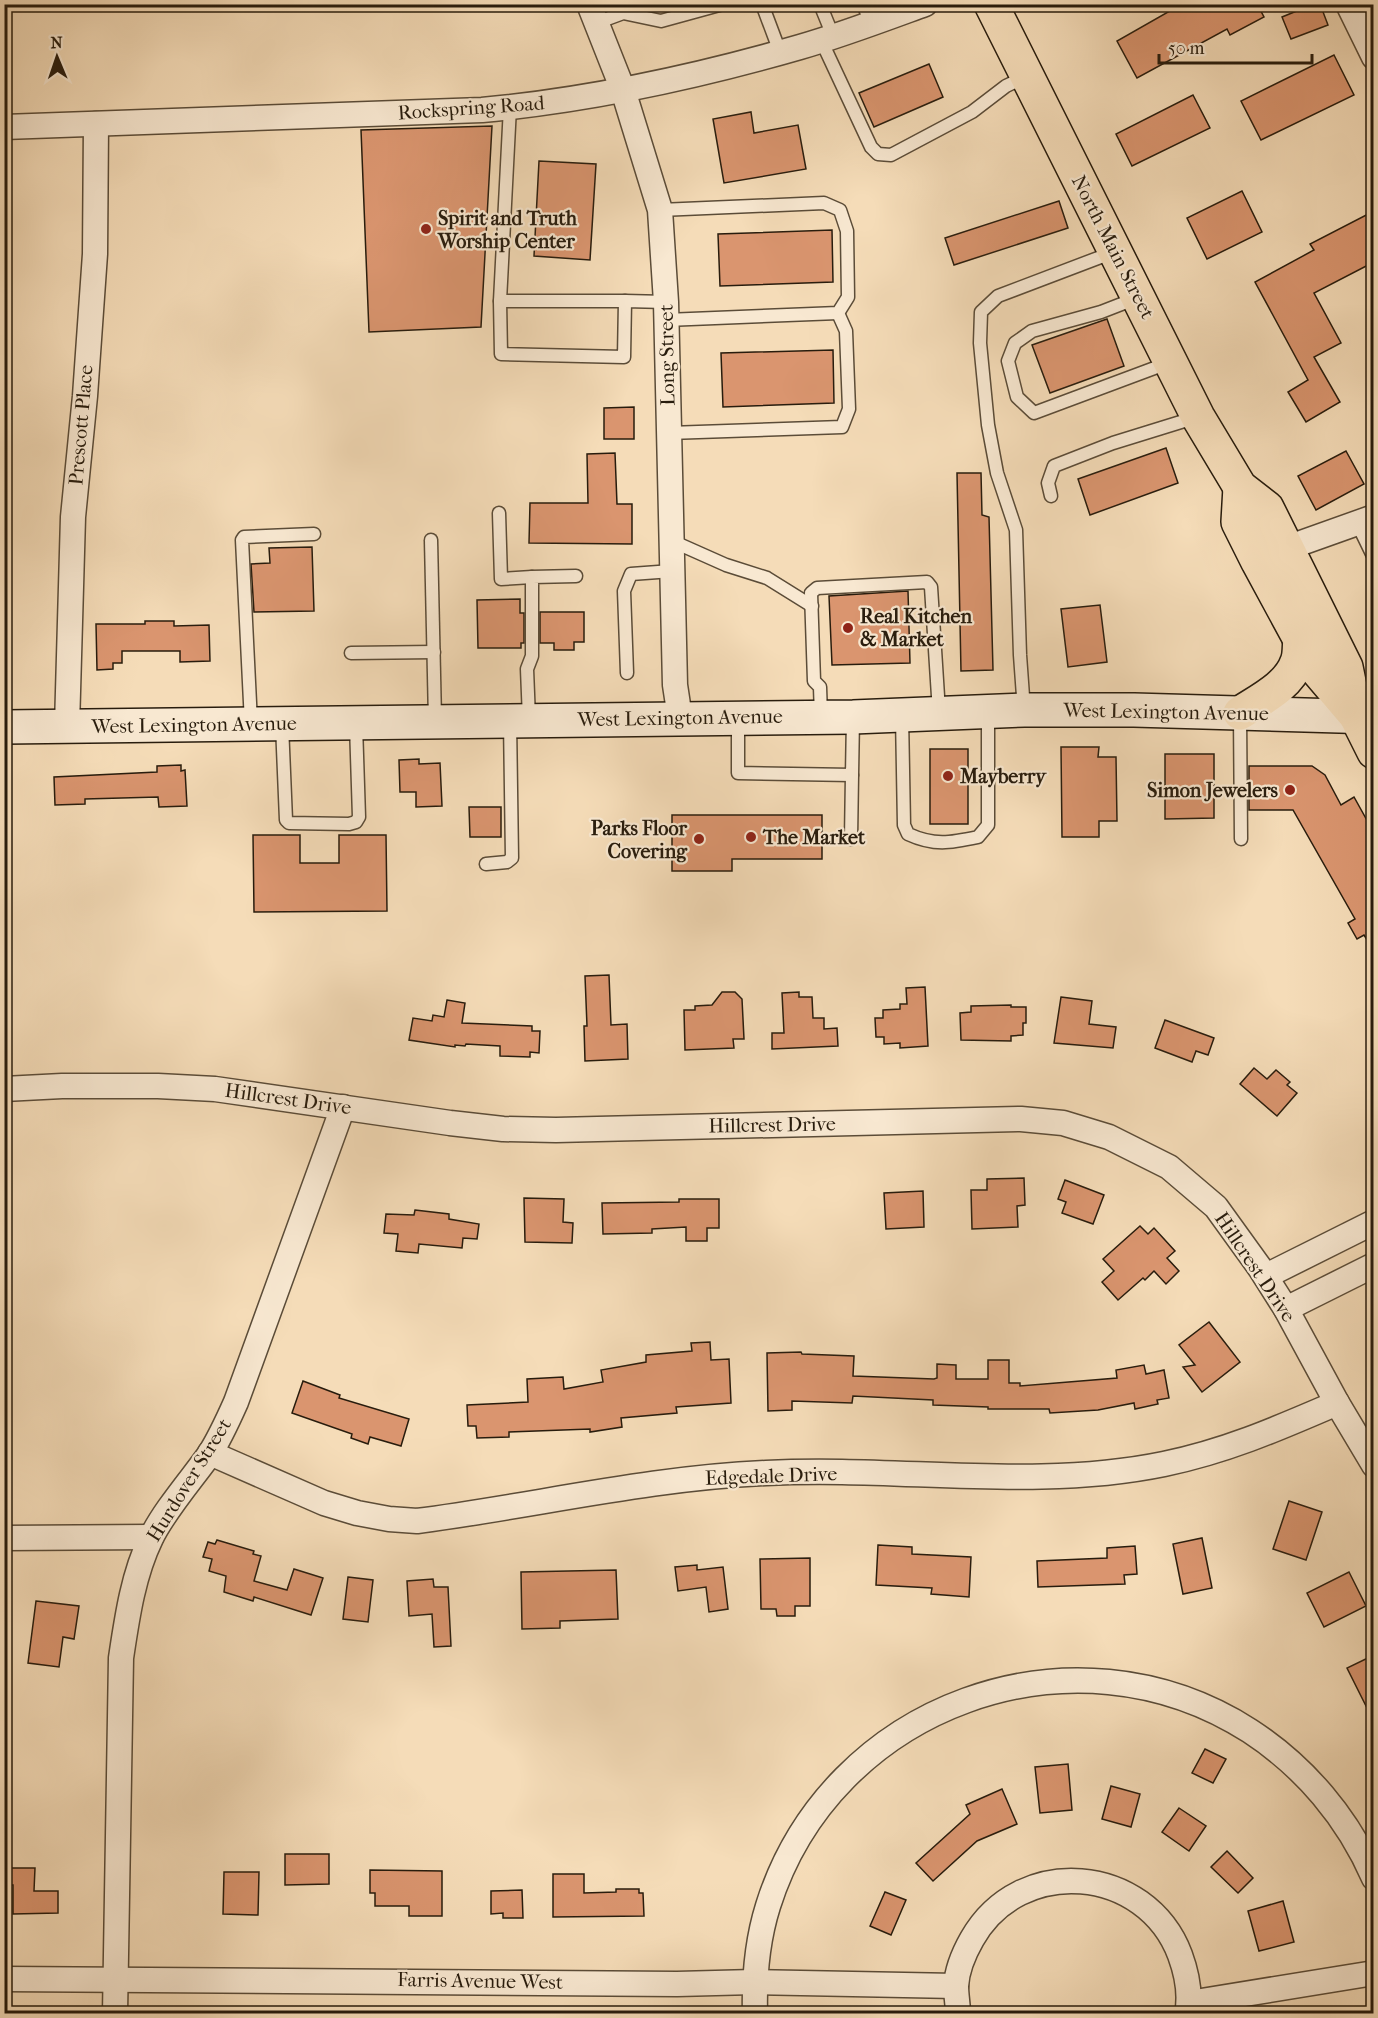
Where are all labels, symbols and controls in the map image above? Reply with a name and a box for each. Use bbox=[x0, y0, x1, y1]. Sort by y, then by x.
north arrow bbox=[27, 27, 87, 87]
scale bar bbox=[1159, 27, 1312, 65]
text: N bbox=[50, 33, 64, 52]
text: 50 m bbox=[1168, 38, 1205, 59]
street label: Rockspring Road bbox=[397, 91, 546, 125]
street label: North Main Street bbox=[1067, 171, 1159, 323]
place label: Spirit and Truth Worship Center bbox=[437, 207, 578, 253]
marker: Spirit and Truth Worship Center bbox=[419, 222, 433, 236]
street label: Long Street bbox=[655, 304, 679, 406]
street label: Prescott Place bbox=[64, 364, 98, 486]
place label: Real Kitchen & Market bbox=[860, 605, 972, 651]
marker: Real Kitchen & Market bbox=[841, 621, 855, 635]
street label: West Lexington Avenue bbox=[1062, 699, 1269, 725]
street label: West Lexington Avenue bbox=[576, 705, 783, 731]
street label: West Lexington Avenue bbox=[90, 712, 297, 738]
place label: Mayberry bbox=[959, 765, 1047, 788]
marker: Mayberry bbox=[941, 769, 955, 783]
place label: Simon Jewelers bbox=[1147, 779, 1279, 802]
marker: Simon Jewelers bbox=[1283, 783, 1297, 797]
place label: Parks Floor Covering bbox=[591, 817, 688, 863]
place label: The Market bbox=[762, 826, 866, 849]
marker: The Market bbox=[744, 830, 758, 844]
marker: Parks Floor Covering bbox=[692, 832, 706, 846]
street label: Hillcrest Drive bbox=[223, 1079, 353, 1119]
street label: Hillcrest Drive bbox=[708, 1112, 836, 1138]
street label: Hillcrest Drive bbox=[1210, 1208, 1300, 1326]
street label: Hurdover Street bbox=[142, 1414, 236, 1546]
street label: Edgedale Drive bbox=[705, 1462, 838, 1490]
street label: Farris Avenue West bbox=[397, 1968, 563, 1994]

